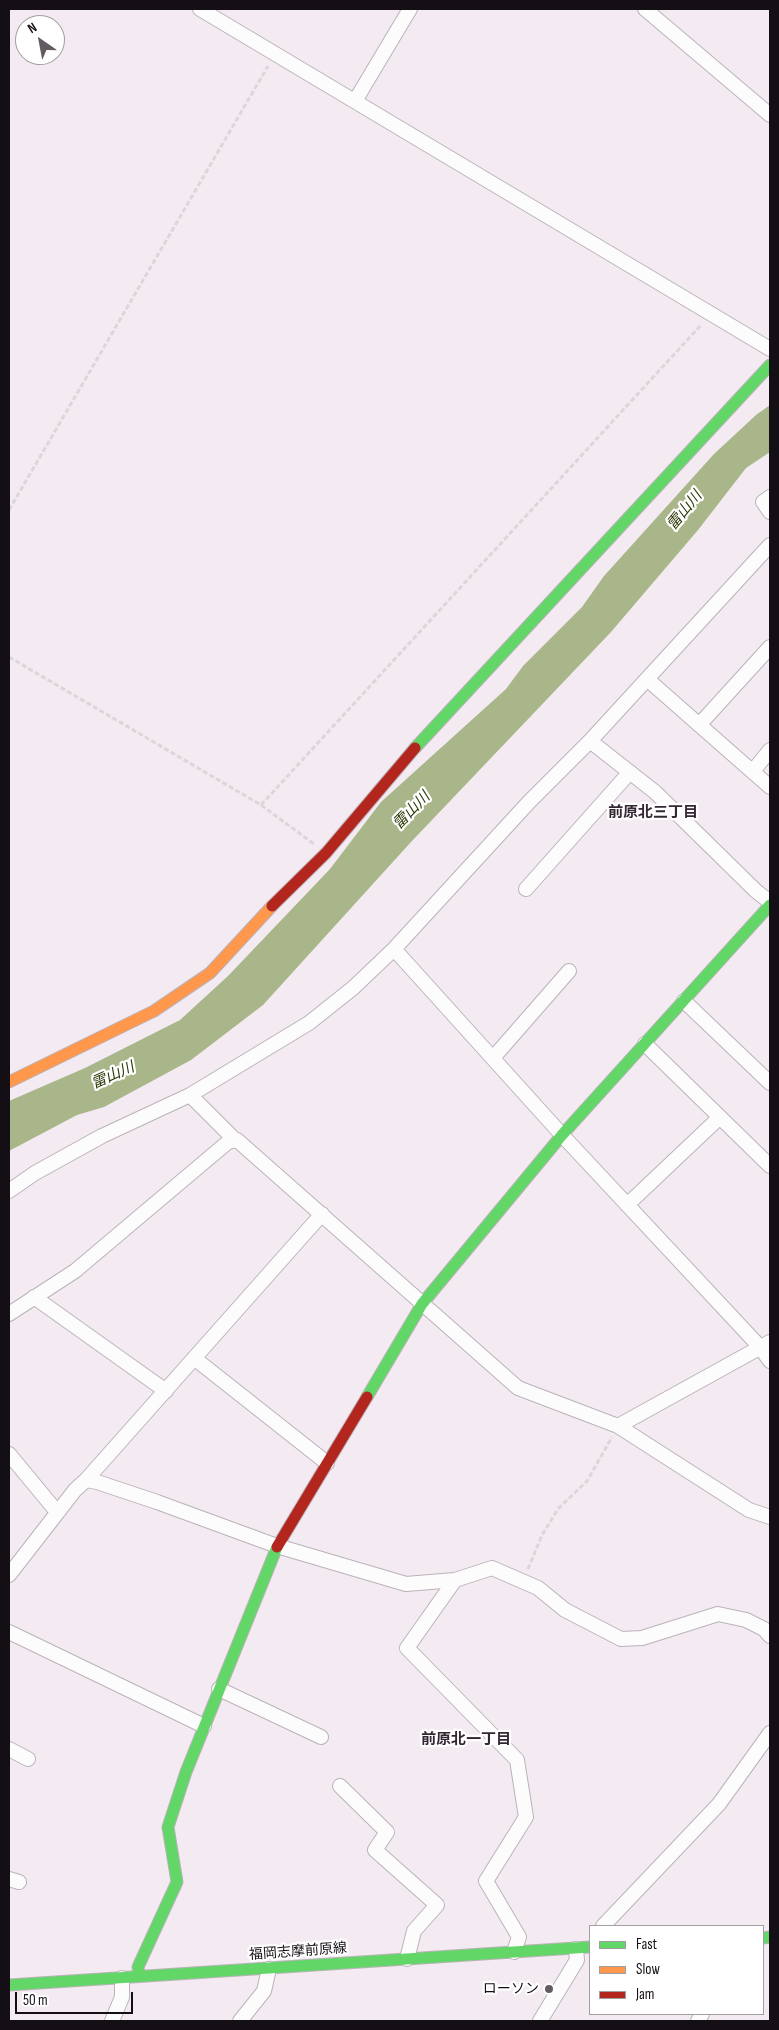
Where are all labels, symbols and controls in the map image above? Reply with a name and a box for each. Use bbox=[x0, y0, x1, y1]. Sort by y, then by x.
north arrow bbox=[15, 15, 65, 65]
text: N bbox=[24, 19, 40, 37]
water label: 雷山川 bbox=[664, 488, 706, 534]
water label: 雷山川 bbox=[390, 789, 434, 833]
district label: 前原北三丁目 bbox=[608, 804, 698, 822]
water label: 雷山川 bbox=[89, 1059, 137, 1093]
district label: 前原北一丁目 bbox=[421, 1731, 511, 1749]
legend bbox=[589, 1925, 764, 2015]
text: Fast bbox=[636, 1935, 657, 1954]
street label: 福岡志摩前原線 bbox=[249, 1940, 347, 1964]
text: Slow bbox=[636, 1960, 660, 1979]
place label: ローソン bbox=[483, 1981, 539, 1997]
scale bar bbox=[18, 1982, 135, 2014]
marker: ローソン bbox=[543, 1983, 555, 1995]
text: Jam bbox=[636, 1985, 654, 2004]
text: 50 m bbox=[23, 1991, 48, 2010]

